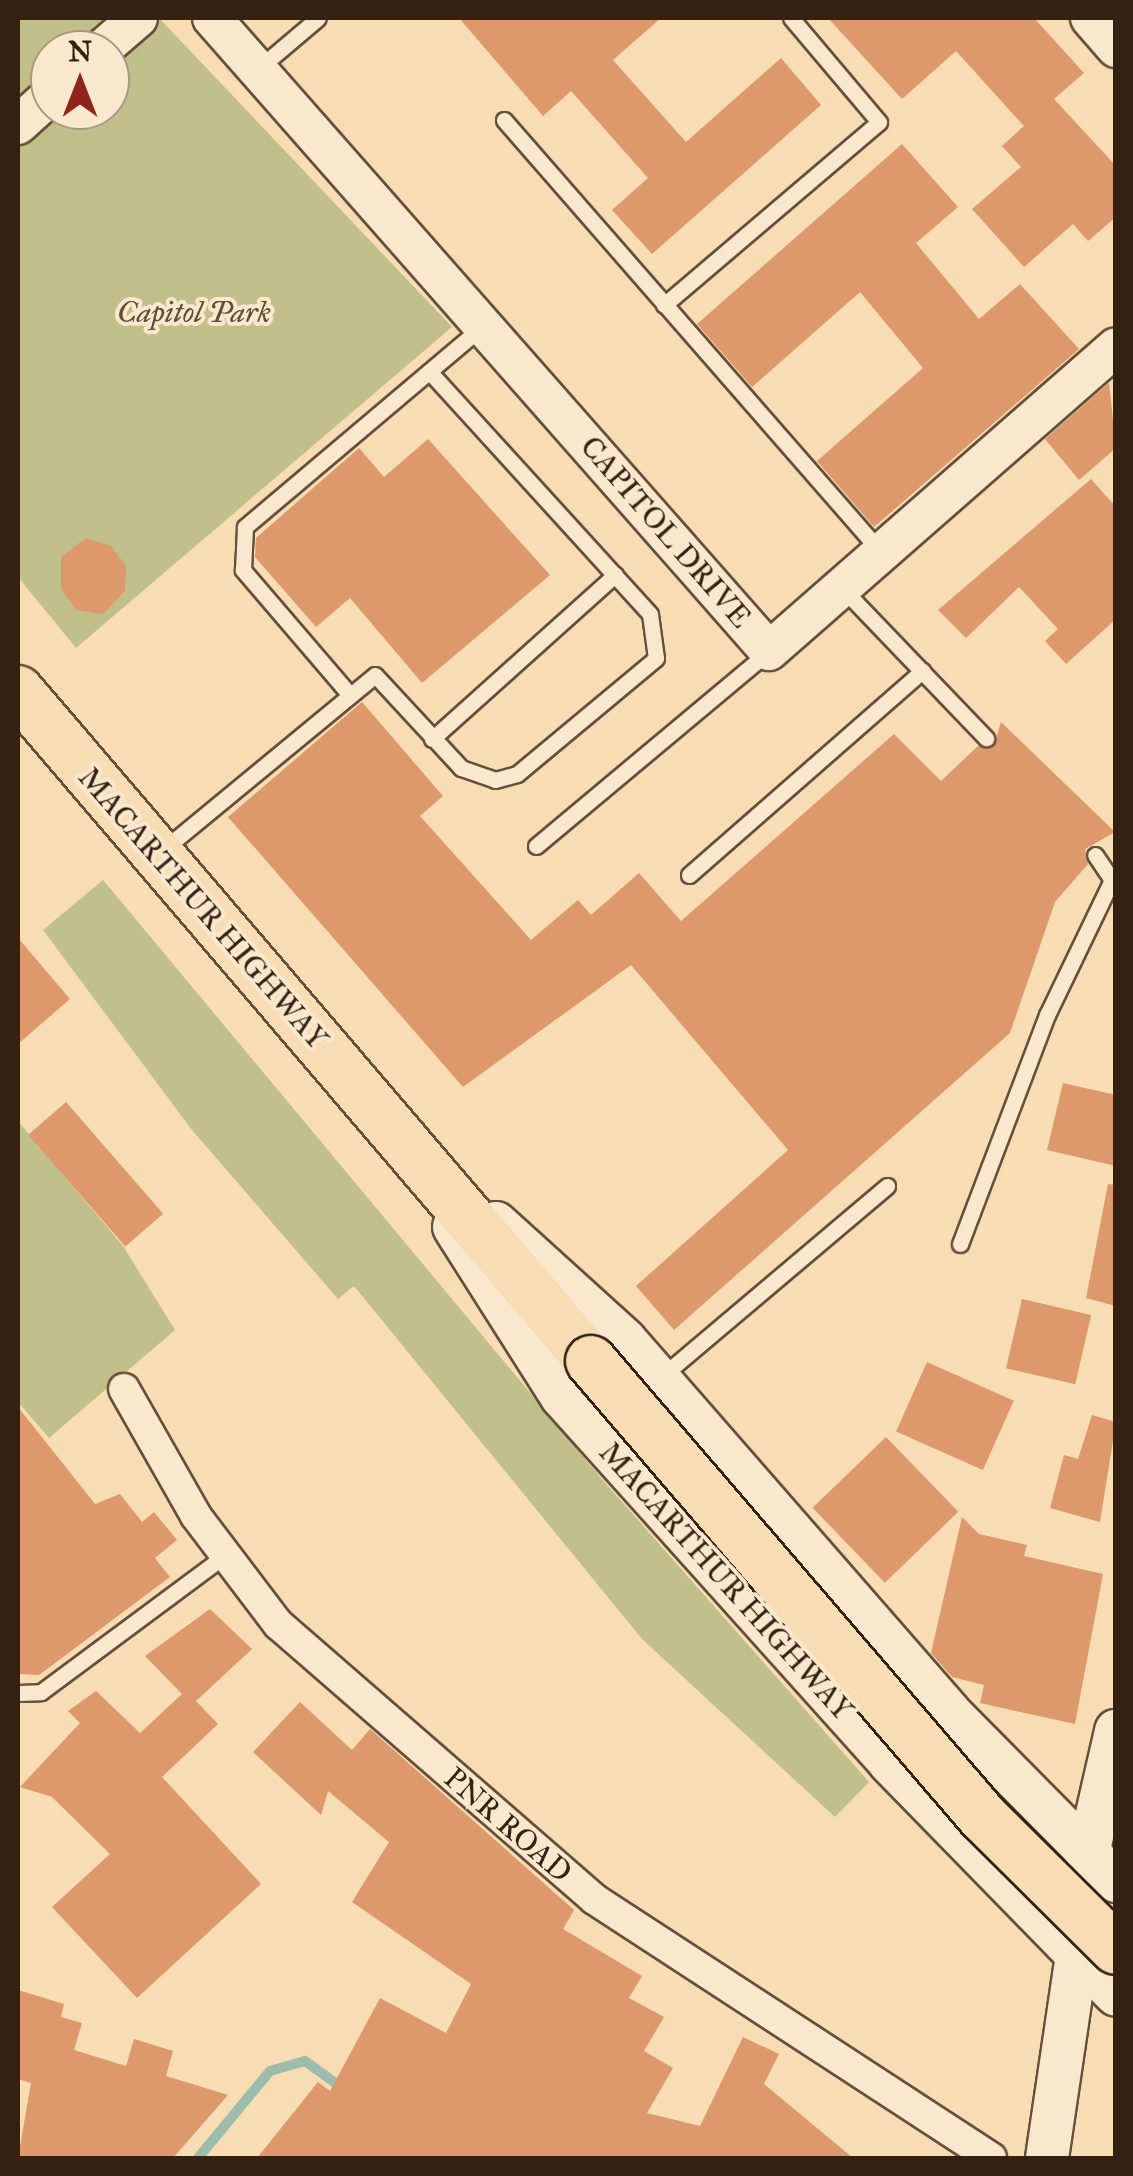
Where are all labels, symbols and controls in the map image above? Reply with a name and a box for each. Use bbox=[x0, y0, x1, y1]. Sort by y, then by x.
north arrow bbox=[30, 30, 130, 130]
text: N bbox=[68, 34, 92, 69]
park label: Capitol Park bbox=[117, 294, 271, 330]
street label: CAPITOL DRIVE bbox=[573, 429, 759, 635]
street label: MACARTHUR HIGHWAY bbox=[71, 760, 335, 1056]
street label: MACARTHUR HIGHWAY bbox=[592, 1435, 860, 1727]
street label: PNR ROAD bbox=[437, 1760, 579, 1890]

